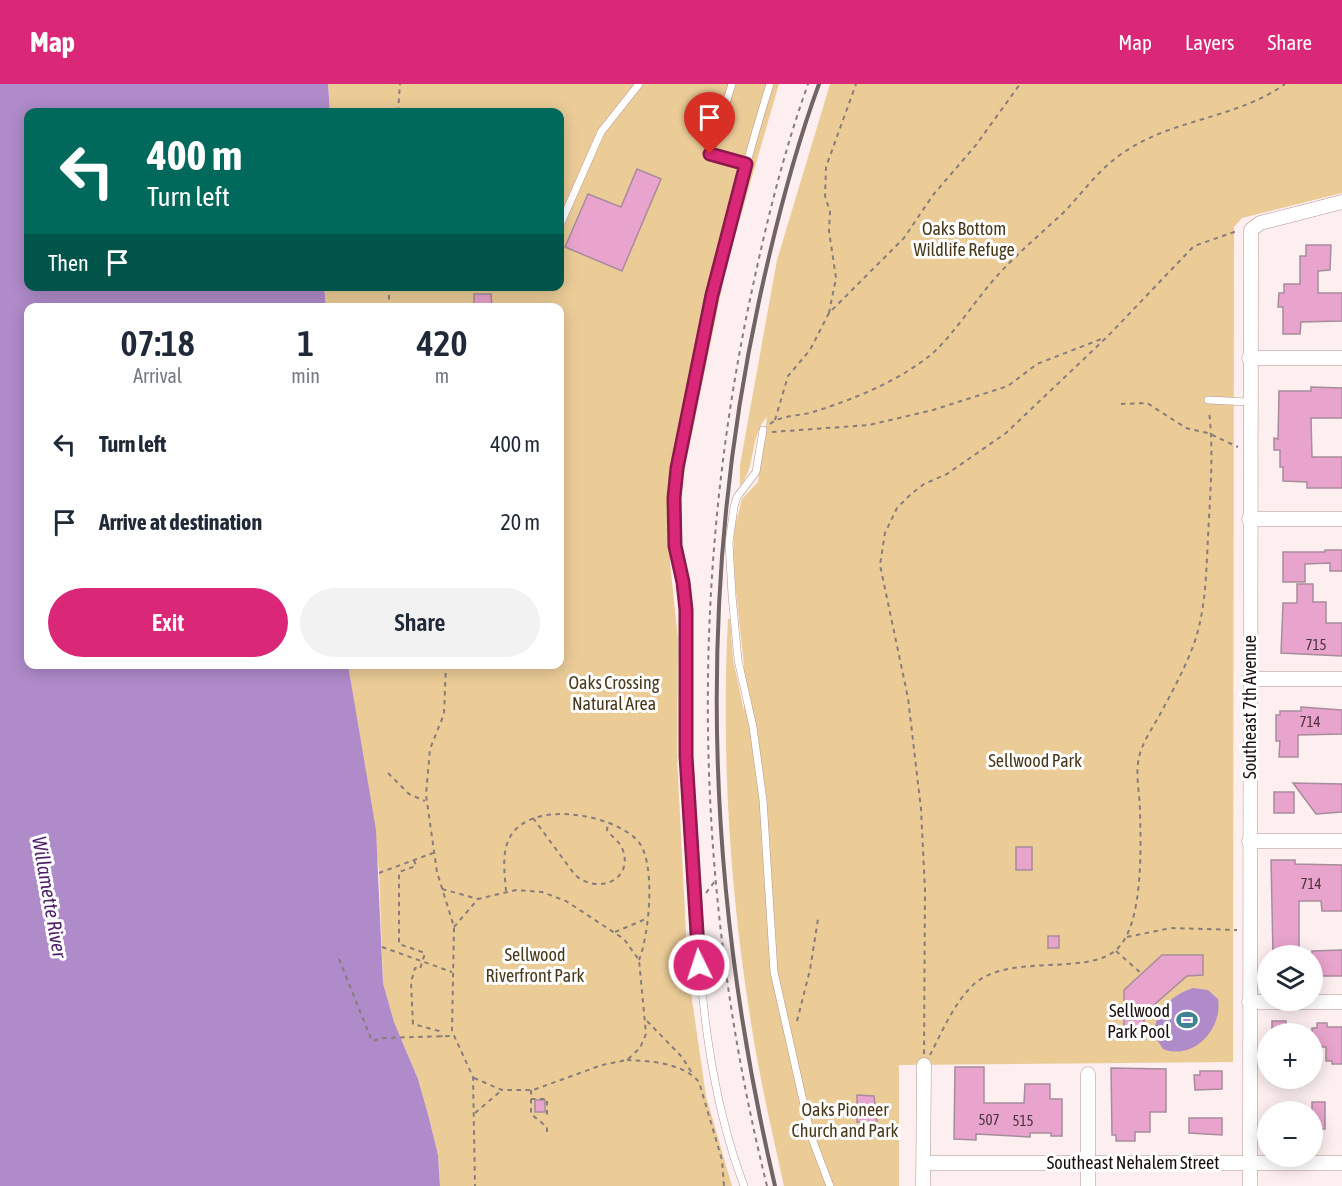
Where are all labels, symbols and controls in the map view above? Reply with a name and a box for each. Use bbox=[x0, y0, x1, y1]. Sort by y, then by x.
text: Map bbox=[30, 26, 75, 58]
text: Map bbox=[1118, 30, 1152, 54]
text: Layers bbox=[1185, 30, 1235, 54]
text: Share bbox=[1268, 30, 1312, 54]
pin bbox=[684, 92, 735, 154]
icon: arrive bbox=[693, 101, 726, 134]
text: 400 m bbox=[147, 131, 242, 179]
icon: left bbox=[48, 132, 126, 210]
text: Turn left bbox=[147, 181, 230, 212]
park label: Oaks Bottom Wildlife Refuge bbox=[913, 218, 1015, 260]
icon: arrive bbox=[101, 246, 134, 279]
text: Then bbox=[48, 250, 89, 276]
text: 07:18 bbox=[121, 322, 195, 364]
text: 1 bbox=[297, 322, 314, 364]
text: 420 bbox=[417, 322, 467, 364]
text: Arrival bbox=[133, 364, 182, 387]
text: min bbox=[291, 364, 320, 387]
text: m bbox=[435, 364, 449, 387]
icon: left bbox=[48, 428, 81, 461]
text: Turn left bbox=[99, 431, 166, 457]
text: 400 m bbox=[490, 431, 540, 457]
icon: arrive bbox=[48, 506, 81, 539]
text: Arrive at destination bbox=[99, 509, 262, 535]
text: 20 m bbox=[500, 509, 540, 535]
button: Exit bbox=[48, 588, 288, 657]
button: Share bbox=[300, 588, 540, 657]
street label: Southeast 7th Avenue bbox=[1239, 635, 1260, 779]
house number: 715 bbox=[1305, 636, 1327, 653]
park label: Oaks Crossing Natural Area bbox=[569, 672, 660, 714]
house number: 714 bbox=[1299, 713, 1321, 730]
park label: Sellwood Park bbox=[988, 750, 1082, 771]
water label: Willamette River bbox=[28, 834, 72, 961]
house number: 714 bbox=[1300, 875, 1322, 892]
position arrow bbox=[667, 933, 731, 997]
park label: Sellwood Riverfront Park bbox=[486, 944, 585, 986]
map controls bbox=[1257, 945, 1323, 1167]
button: layers bbox=[1257, 945, 1323, 1011]
place label: Sellwood Park Pool bbox=[1107, 1000, 1170, 1042]
sports icon: Sellwood Park Pool bbox=[1175, 1008, 1199, 1032]
button: + bbox=[1257, 1023, 1323, 1089]
park label: Oaks Pioneer Church and Park bbox=[792, 1099, 898, 1141]
button: − bbox=[1257, 1101, 1323, 1167]
house number: 507 bbox=[978, 1111, 1000, 1128]
house number: 515 bbox=[1012, 1112, 1034, 1129]
street label: Southeast Nehalem Street bbox=[1047, 1152, 1219, 1173]

